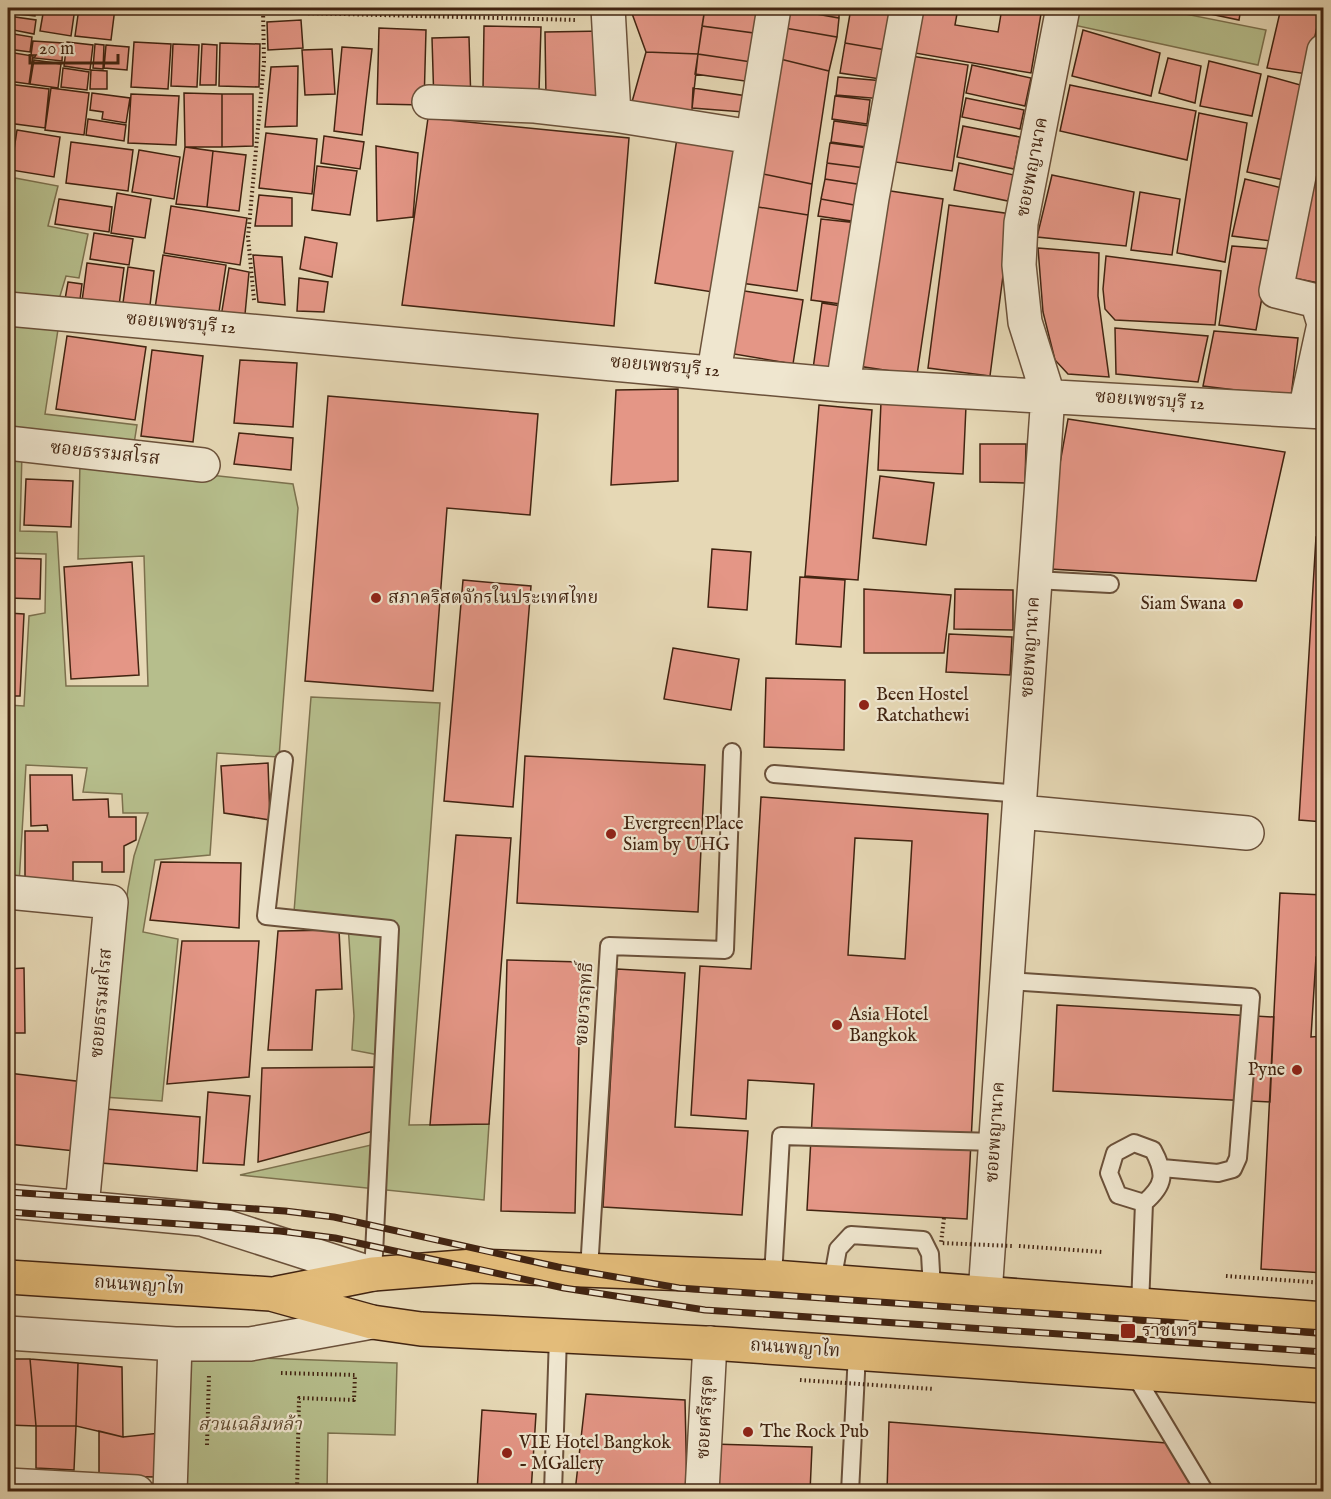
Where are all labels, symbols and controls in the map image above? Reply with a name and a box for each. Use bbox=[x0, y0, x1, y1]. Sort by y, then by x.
scale bar bbox=[30, 27, 118, 65]
text: 20 m bbox=[39, 38, 74, 61]
street label: ซอยพญานาค bbox=[1012, 115, 1054, 219]
street label: ซอยเพชรบุรี 12 bbox=[125, 308, 237, 340]
street label: ซอยเพชรบุรี 12 bbox=[609, 351, 721, 383]
street label: ซอยเพชรบุรี 12 bbox=[1094, 386, 1206, 416]
street label: ซอยธรรมสโรส bbox=[49, 434, 161, 471]
place label: สภาคริสตจักรในประเทศไทย bbox=[388, 585, 598, 610]
marker: สภาคริสตจักรในประเทศไทย bbox=[369, 591, 383, 605]
place label: Siam Swana bbox=[1140, 593, 1226, 616]
street label: ซอยพญานาค bbox=[1016, 596, 1046, 698]
marker: Siam Swana bbox=[1231, 597, 1245, 611]
place label: Been Hostel Ratchathewi bbox=[876, 684, 969, 728]
marker: Been Hostel Ratchathewi bbox=[857, 698, 871, 712]
place label: Evergreen Place Siam by UHG bbox=[623, 813, 744, 857]
marker: Evergreen Place Siam by UHG bbox=[604, 827, 618, 841]
street label: ซอยธรรมสโรส bbox=[83, 947, 118, 1059]
street label: ซอยวรฤทธิ์ bbox=[567, 960, 600, 1046]
place label: Asia Hotel Bangkok bbox=[848, 1004, 928, 1048]
marker: Asia Hotel Bangkok bbox=[830, 1018, 844, 1032]
place label: Pyne bbox=[1248, 1059, 1285, 1082]
marker: Pyne bbox=[1290, 1063, 1304, 1077]
street label: ซอยพญานาค bbox=[981, 1081, 1011, 1183]
street label: ถนนพญาไท bbox=[93, 1269, 185, 1301]
place label: ราชเทวี bbox=[1142, 1320, 1197, 1343]
marker: ราชเทวี bbox=[1119, 1322, 1137, 1340]
street label: ถนนพญาไท bbox=[749, 1332, 841, 1364]
street label: ซอยศรีสุรุต bbox=[692, 1374, 720, 1460]
park label: สวนเฉลิมหล้า bbox=[198, 1414, 303, 1437]
place label: The Rock Pub bbox=[760, 1421, 869, 1444]
marker: The Rock Pub bbox=[741, 1425, 755, 1439]
place label: VIE Hotel Bangkok - MGallery bbox=[518, 1432, 671, 1476]
marker: VIE Hotel Bangkok - MGallery bbox=[500, 1446, 514, 1460]

